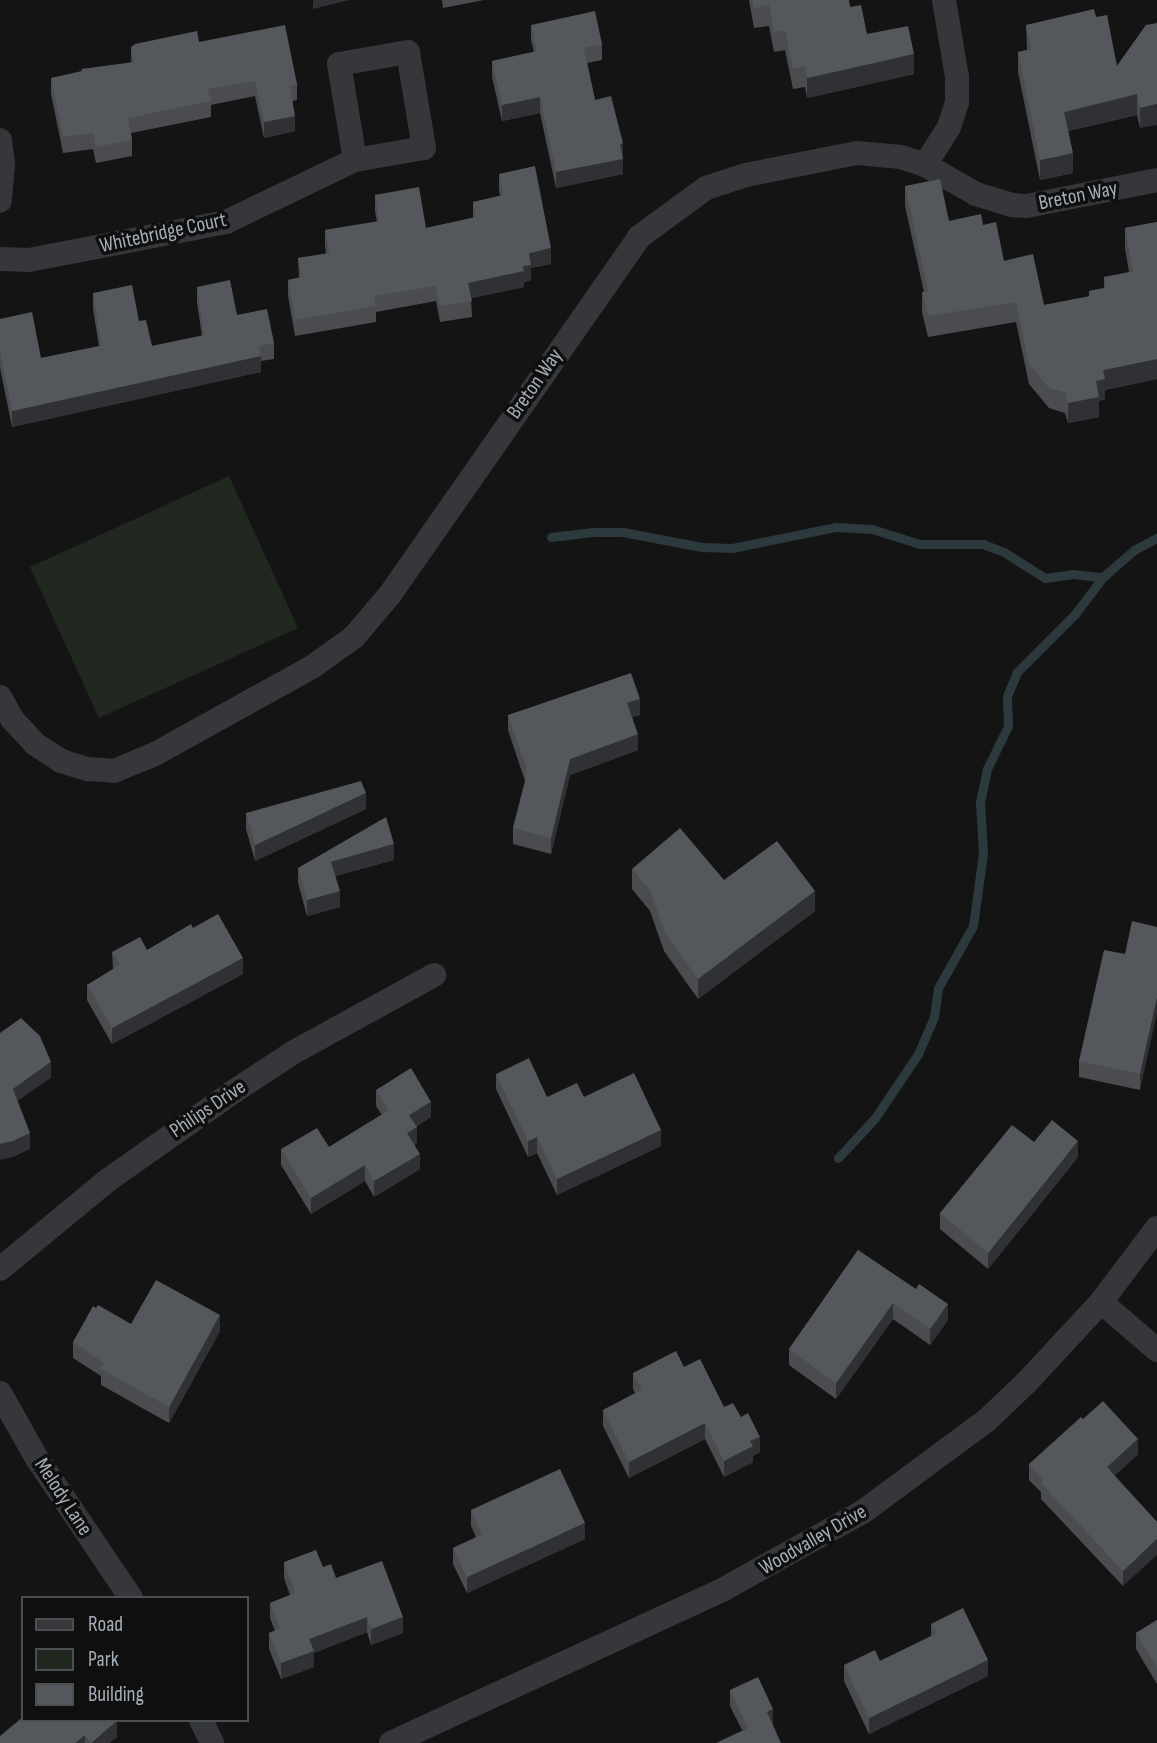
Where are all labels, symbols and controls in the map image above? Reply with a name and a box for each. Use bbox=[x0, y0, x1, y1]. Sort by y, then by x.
street label: Breton Way bbox=[1036, 176, 1120, 216]
street label: Whitebridge Court bbox=[97, 207, 229, 259]
street label: Breton Way bbox=[502, 344, 568, 424]
street label: Philips Drive bbox=[165, 1074, 251, 1144]
street label: Melody Lane bbox=[29, 1454, 97, 1540]
street label: Woodvalley Drive bbox=[755, 1499, 871, 1581]
legend bbox=[21, 1596, 248, 1722]
text: Road bbox=[88, 1612, 123, 1637]
text: Park bbox=[88, 1647, 119, 1672]
text: Building bbox=[88, 1682, 144, 1707]

